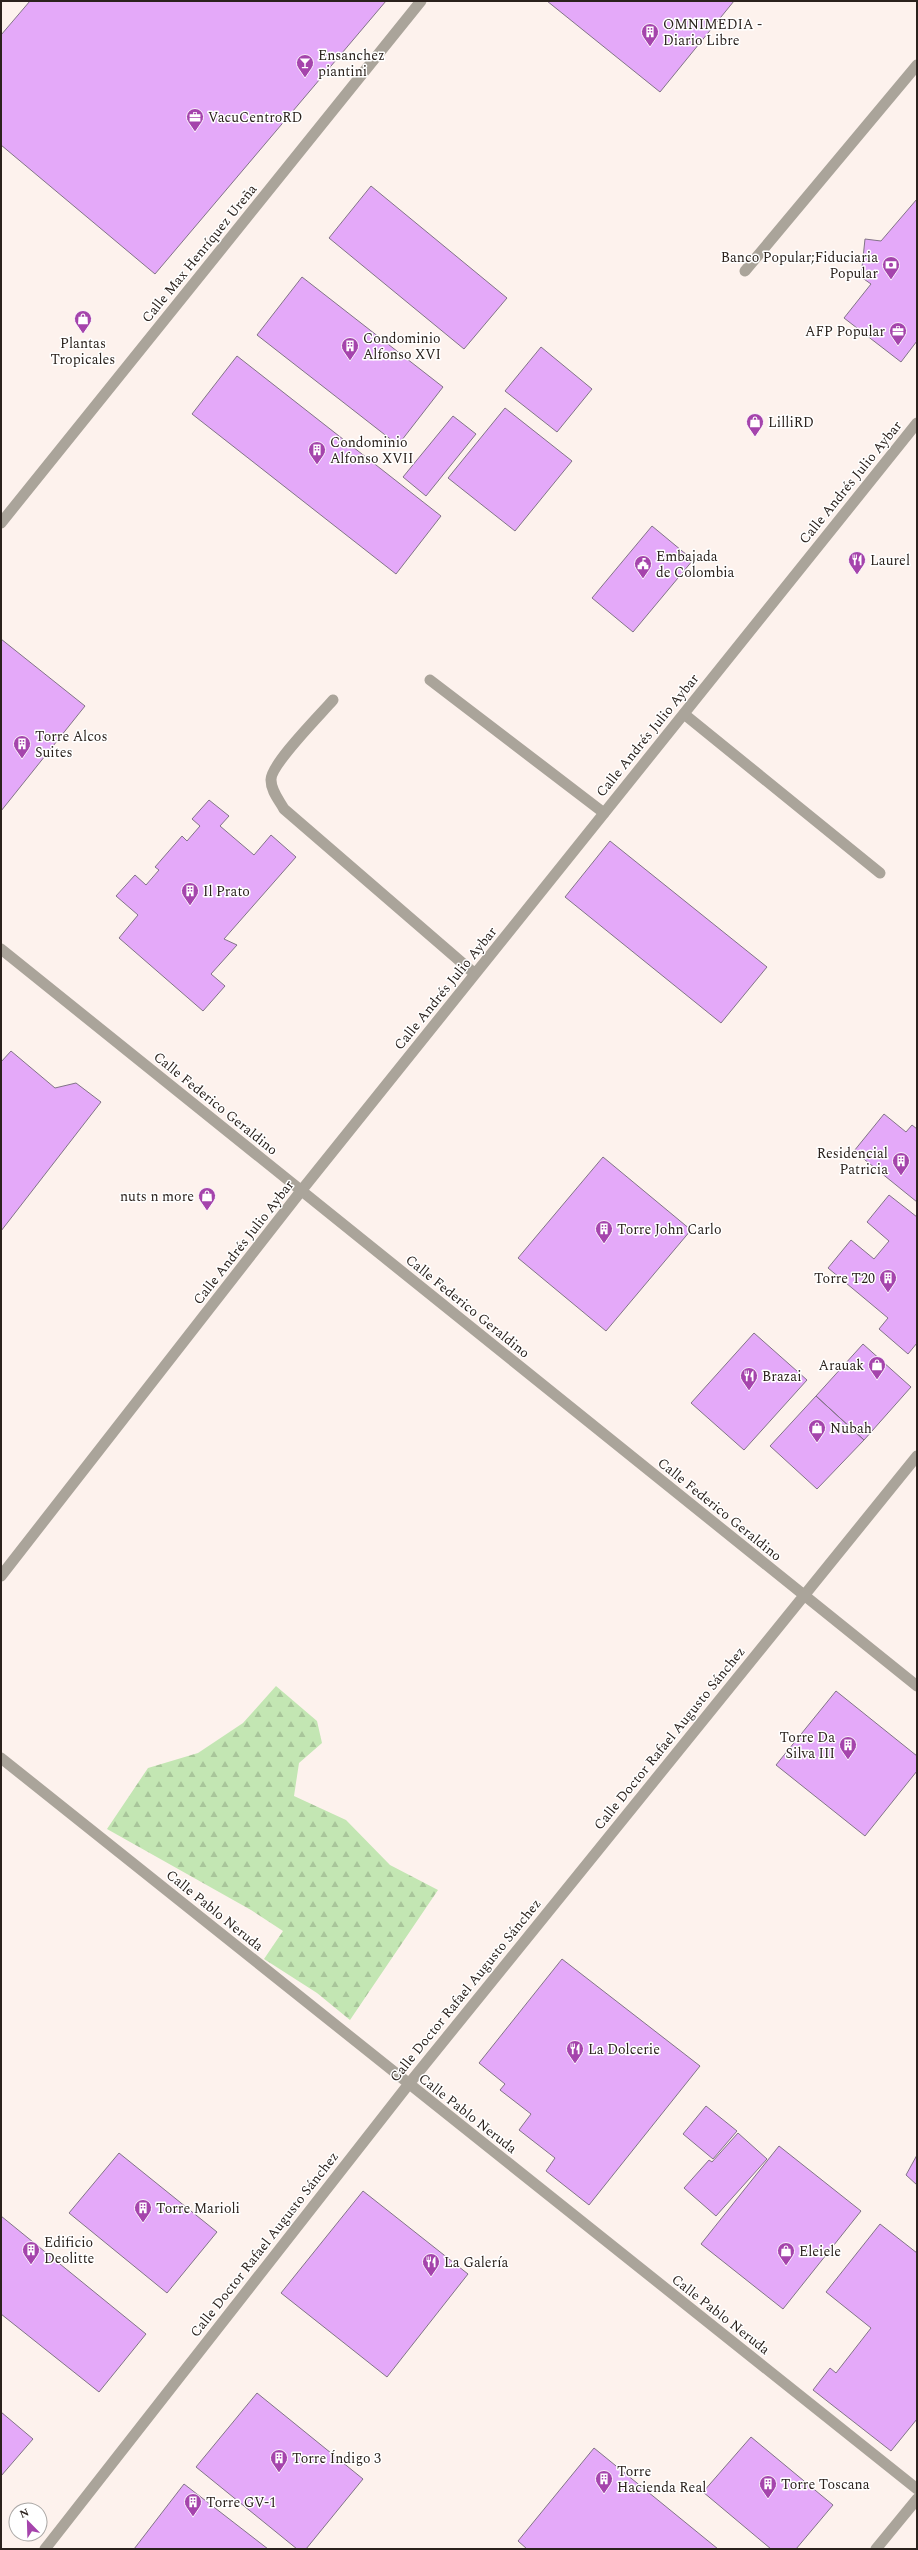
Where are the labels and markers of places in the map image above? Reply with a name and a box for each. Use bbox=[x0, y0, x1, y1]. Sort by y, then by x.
place label: OMNIMEDIA - Diario Libre bbox=[663, 14, 762, 51]
building icon: OMNIMEDIA - Diario Libre bbox=[640, 22, 660, 47]
place label: Ensanchez piantini bbox=[318, 45, 385, 82]
bar icon: Ensanchez piantini bbox=[295, 53, 315, 78]
office icon: VacuCentroRD bbox=[185, 107, 205, 132]
place label: VacuCentroRD bbox=[208, 107, 302, 128]
place label: Banco Popular;Fiduciaria Popular bbox=[721, 247, 878, 284]
bank icon: Banco Popular;Fiduciaria Popular bbox=[881, 255, 901, 280]
shop icon: Plantas Tropicales bbox=[73, 309, 93, 334]
place label: AFP Popular bbox=[805, 321, 885, 342]
office icon: AFP Popular bbox=[888, 321, 908, 346]
place label: Condominio Alfonso XVI bbox=[363, 328, 441, 365]
place label: Plantas Tropicales bbox=[51, 333, 115, 370]
building icon: Condominio Alfonso XVI bbox=[340, 336, 360, 361]
shop icon: LilliRD bbox=[745, 412, 765, 437]
place label: LilliRD bbox=[768, 412, 814, 433]
place label: Condominio Alfonso XVII bbox=[330, 432, 413, 469]
building icon: Condominio Alfonso XVII bbox=[307, 440, 327, 465]
place label: Embajada de Colombia bbox=[656, 546, 735, 583]
restaurant icon: Laurel bbox=[847, 550, 867, 575]
place label: Laurel bbox=[870, 550, 910, 571]
public building icon: Embajada de Colombia bbox=[633, 554, 653, 579]
place label: Torre Alcos Suites bbox=[35, 726, 107, 763]
building icon: Torre Alcos Suites bbox=[12, 734, 32, 759]
building icon: Il Prato bbox=[180, 881, 200, 906]
place label: Il Prato bbox=[203, 881, 250, 902]
place label: Residencial Patricia bbox=[817, 1143, 888, 1180]
building icon: Residencial Patricia bbox=[891, 1151, 911, 1176]
place label: nuts n more bbox=[120, 1186, 194, 1207]
shop icon: nuts n more bbox=[197, 1186, 217, 1211]
building icon: Torre John Carlo bbox=[594, 1219, 614, 1244]
place label: Torre John Carlo bbox=[617, 1219, 721, 1240]
place label: Torre T20 bbox=[814, 1268, 875, 1289]
building icon: Torre T20 bbox=[878, 1268, 898, 1293]
place label: Arauak bbox=[819, 1355, 864, 1376]
shop icon: Arauak bbox=[867, 1355, 887, 1380]
restaurant icon: Brazai bbox=[739, 1366, 759, 1391]
place label: Brazai bbox=[762, 1366, 802, 1387]
shop icon: Nubah bbox=[807, 1418, 827, 1443]
place label: Nubah bbox=[830, 1418, 872, 1439]
place label: Torre Da Silva III bbox=[780, 1727, 835, 1764]
building icon: Torre Da Silva III bbox=[838, 1735, 858, 1760]
restaurant icon: La Dolcerie bbox=[565, 2039, 585, 2064]
place label: La Dolcerie bbox=[588, 2039, 660, 2060]
building icon: Torre Marioli bbox=[133, 2198, 153, 2223]
place label: Torre Marioli bbox=[156, 2198, 240, 2219]
place label: Edificio Deolitte bbox=[44, 2232, 95, 2269]
building icon: Edificio Deolitte bbox=[21, 2240, 41, 2265]
shop icon: Eleiele bbox=[776, 2241, 796, 2266]
place label: Eleiele bbox=[799, 2241, 841, 2262]
restaurant icon: La Galería bbox=[421, 2252, 441, 2277]
place label: La Galería bbox=[444, 2252, 509, 2273]
building icon: Torre Índigo 3 bbox=[269, 2448, 289, 2473]
place label: Torre Índigo 3 bbox=[292, 2448, 381, 2469]
place label: Torre Hacienda Real bbox=[617, 2461, 706, 2498]
building icon: Torre Hacienda Real bbox=[594, 2469, 614, 2494]
building icon: Torre Toscana bbox=[758, 2474, 778, 2499]
place label: Torre Toscana bbox=[781, 2474, 870, 2495]
building icon: Torre GV-1 bbox=[183, 2492, 203, 2517]
place label: Torre GV-1 bbox=[206, 2492, 276, 2513]

